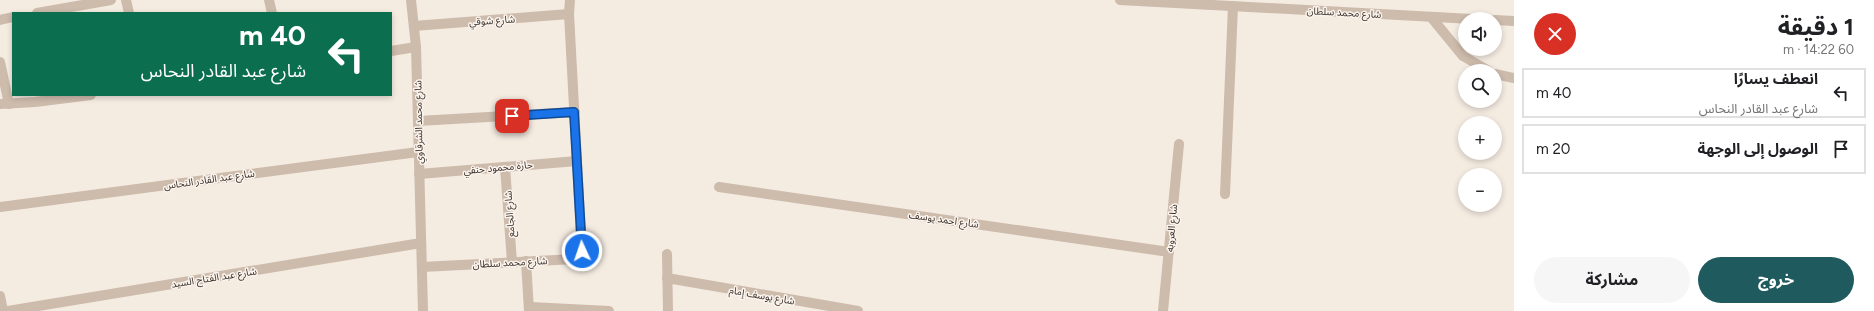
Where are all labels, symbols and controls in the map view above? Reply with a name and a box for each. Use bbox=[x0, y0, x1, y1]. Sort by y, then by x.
street label: شارع محمد سلطان bbox=[1306, 4, 1382, 22]
street label: شارع شوقي bbox=[468, 12, 516, 30]
map controls bbox=[1458, 12, 1502, 212]
button: sound bbox=[1458, 12, 1502, 56]
text: 1 دقيقة bbox=[1778, 12, 1854, 41]
button: close bbox=[1534, 13, 1576, 55]
text: 40 m bbox=[239, 18, 306, 52]
icon: left bbox=[320, 28, 372, 80]
text: 60 m · 14:22 bbox=[1783, 42, 1854, 57]
text: شارع عبد القادر النحاس bbox=[141, 60, 306, 82]
button: search bbox=[1458, 64, 1502, 108]
text: انعطف يسارًا bbox=[1734, 70, 1818, 88]
street label: شارع محمد الشرقاوي bbox=[411, 80, 427, 164]
icon: left bbox=[1830, 82, 1852, 104]
text: 40 m bbox=[1536, 84, 1571, 102]
pin bbox=[495, 99, 529, 133]
text: شارع عبد القادر النحاس bbox=[1699, 101, 1818, 116]
icon: arrive bbox=[501, 105, 523, 127]
button: + bbox=[1458, 116, 1502, 160]
icon: arrive bbox=[1830, 138, 1852, 160]
text: 20 m bbox=[1536, 140, 1571, 158]
text: الوصول إلى الوجهة bbox=[1698, 140, 1818, 158]
street label: حارة محمود حنفي bbox=[463, 158, 533, 178]
street label: شارع عبد القادر النحاس bbox=[163, 167, 256, 193]
button: − bbox=[1458, 168, 1502, 212]
street label: شارع الجامع bbox=[501, 190, 519, 238]
street label: شارع العروبه bbox=[1163, 203, 1181, 253]
street label: شارع احمد يوسف bbox=[908, 208, 980, 232]
position arrow bbox=[561, 230, 603, 272]
street label: شارع محمد سلطان bbox=[472, 254, 548, 272]
button: مشاركة bbox=[1534, 257, 1690, 303]
button: خروج bbox=[1698, 257, 1854, 303]
street label: شارع عبد الفتاح السيد bbox=[171, 264, 258, 292]
street label: شارع يوسف إمام bbox=[728, 283, 796, 310]

